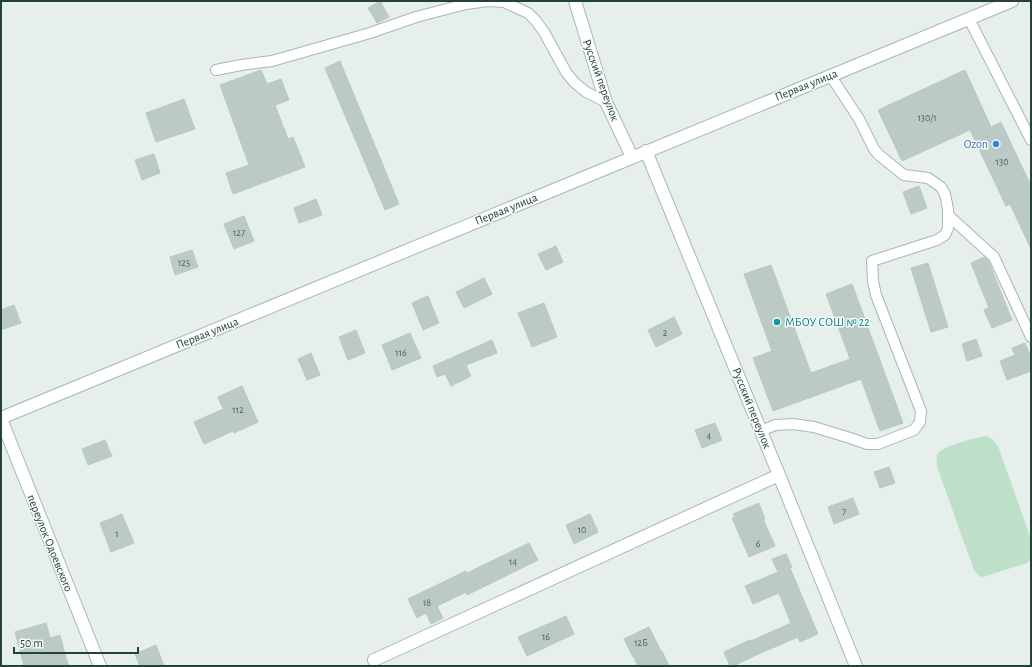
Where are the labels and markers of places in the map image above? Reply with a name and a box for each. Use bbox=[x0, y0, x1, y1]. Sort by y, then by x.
place label: Ozon bbox=[964, 138, 988, 150]
marker: Ozon bbox=[991, 139, 1001, 149]
place label: МБОУ СОШ № 22 bbox=[785, 316, 870, 328]
marker: МБОУ СОШ № 22 bbox=[772, 317, 782, 327]

